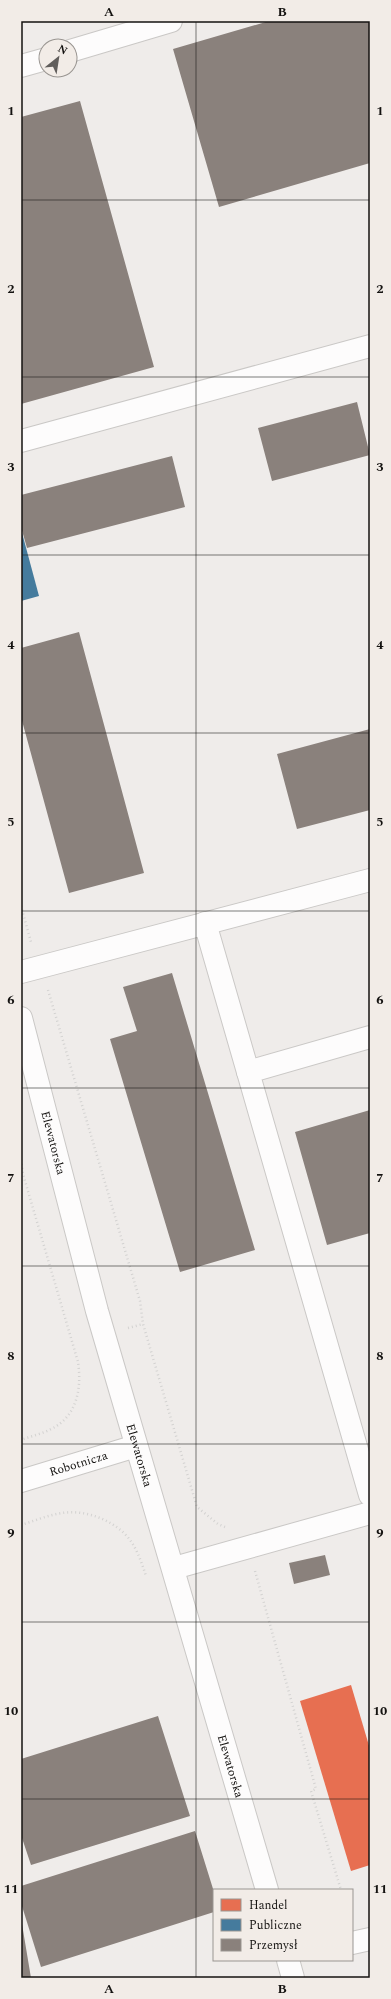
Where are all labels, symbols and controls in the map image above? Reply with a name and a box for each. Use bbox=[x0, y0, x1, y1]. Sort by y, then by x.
text: A bbox=[104, 2, 114, 22]
text: B bbox=[277, 2, 287, 22]
north arrow bbox=[38, 38, 78, 78]
text: N bbox=[55, 40, 71, 59]
text: 1 bbox=[7, 101, 15, 121]
text: 1 bbox=[376, 101, 384, 121]
text: 2 bbox=[7, 279, 15, 299]
text: 2 bbox=[376, 279, 384, 299]
text: 3 bbox=[7, 457, 15, 477]
text: 3 bbox=[376, 457, 384, 477]
text: 4 bbox=[7, 635, 15, 655]
text: 4 bbox=[376, 635, 384, 655]
text: 5 bbox=[7, 812, 15, 832]
text: 5 bbox=[376, 812, 384, 832]
text: 6 bbox=[7, 990, 15, 1010]
text: 6 bbox=[376, 990, 384, 1010]
street label: Elewatorska bbox=[36, 1109, 71, 1177]
text: 7 bbox=[7, 1168, 15, 1188]
text: 7 bbox=[376, 1168, 384, 1188]
text: 8 bbox=[7, 1346, 15, 1366]
text: 8 bbox=[376, 1346, 384, 1366]
street label: Elewatorska bbox=[121, 1421, 158, 1489]
street label: Robotnicza bbox=[47, 1446, 110, 1481]
text: 9 bbox=[7, 1523, 15, 1543]
text: 9 bbox=[376, 1523, 384, 1543]
text: 10 bbox=[4, 1701, 18, 1721]
text: 10 bbox=[373, 1701, 387, 1721]
street label: Elewatorska bbox=[212, 1732, 249, 1800]
text: 11 bbox=[4, 1879, 18, 1899]
text: 11 bbox=[373, 1879, 387, 1899]
legend bbox=[213, 1889, 353, 1961]
text: Handel bbox=[249, 1896, 288, 1915]
text: Publiczne bbox=[249, 1916, 302, 1935]
text: Przemysł bbox=[249, 1936, 298, 1955]
text: A bbox=[104, 1979, 114, 1999]
text: B bbox=[277, 1979, 287, 1999]

